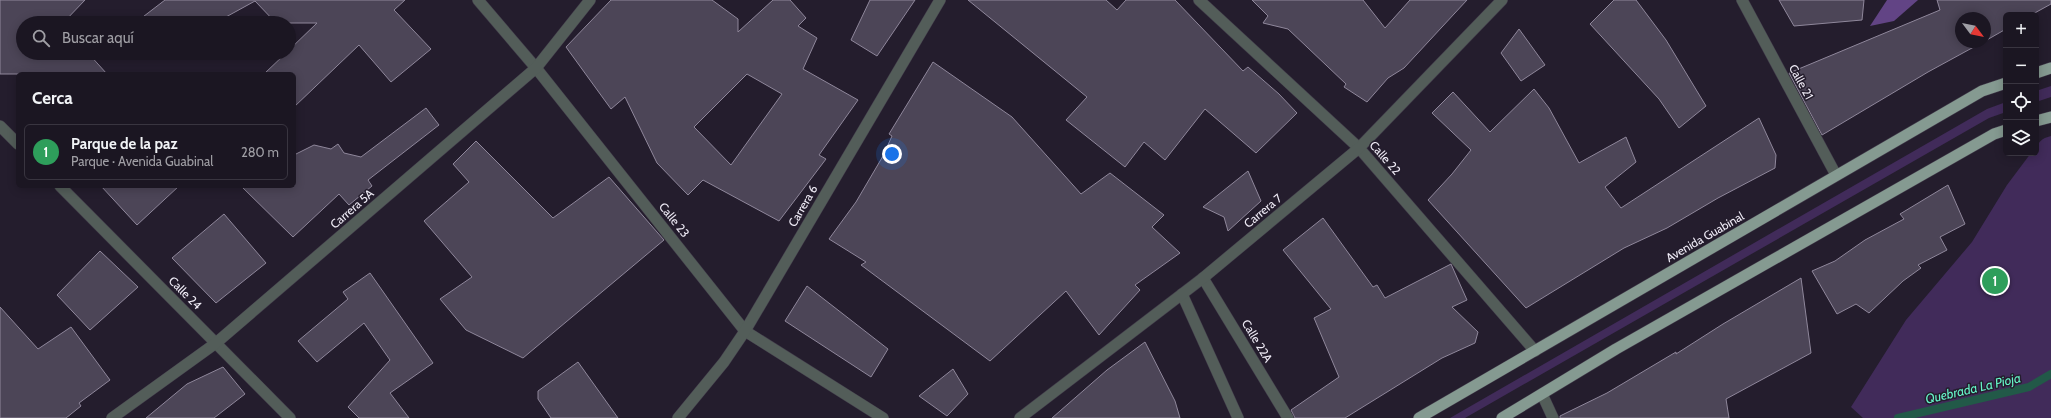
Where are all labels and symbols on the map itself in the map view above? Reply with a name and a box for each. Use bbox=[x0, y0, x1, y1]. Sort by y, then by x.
north arrow bbox=[1955, 12, 1991, 48]
street label: Calle 21 bbox=[1786, 62, 1817, 102]
street label: Calle 22 bbox=[1367, 138, 1404, 178]
your location bbox=[882, 144, 902, 164]
street label: Carrera 6 bbox=[785, 182, 821, 229]
street label: Carrera 5A bbox=[327, 185, 377, 232]
street label: Carrera 7 bbox=[1241, 190, 1285, 231]
street label: Calle 23 bbox=[656, 199, 693, 240]
street label: Avenida Guabinal bbox=[1663, 208, 1747, 265]
pin: 1 bbox=[1982, 266, 2008, 296]
street label: Calle 24 bbox=[166, 273, 205, 312]
street label: Calle 22A bbox=[1239, 316, 1276, 366]
water label: Quebrada La Pioja bbox=[1924, 369, 2023, 408]

